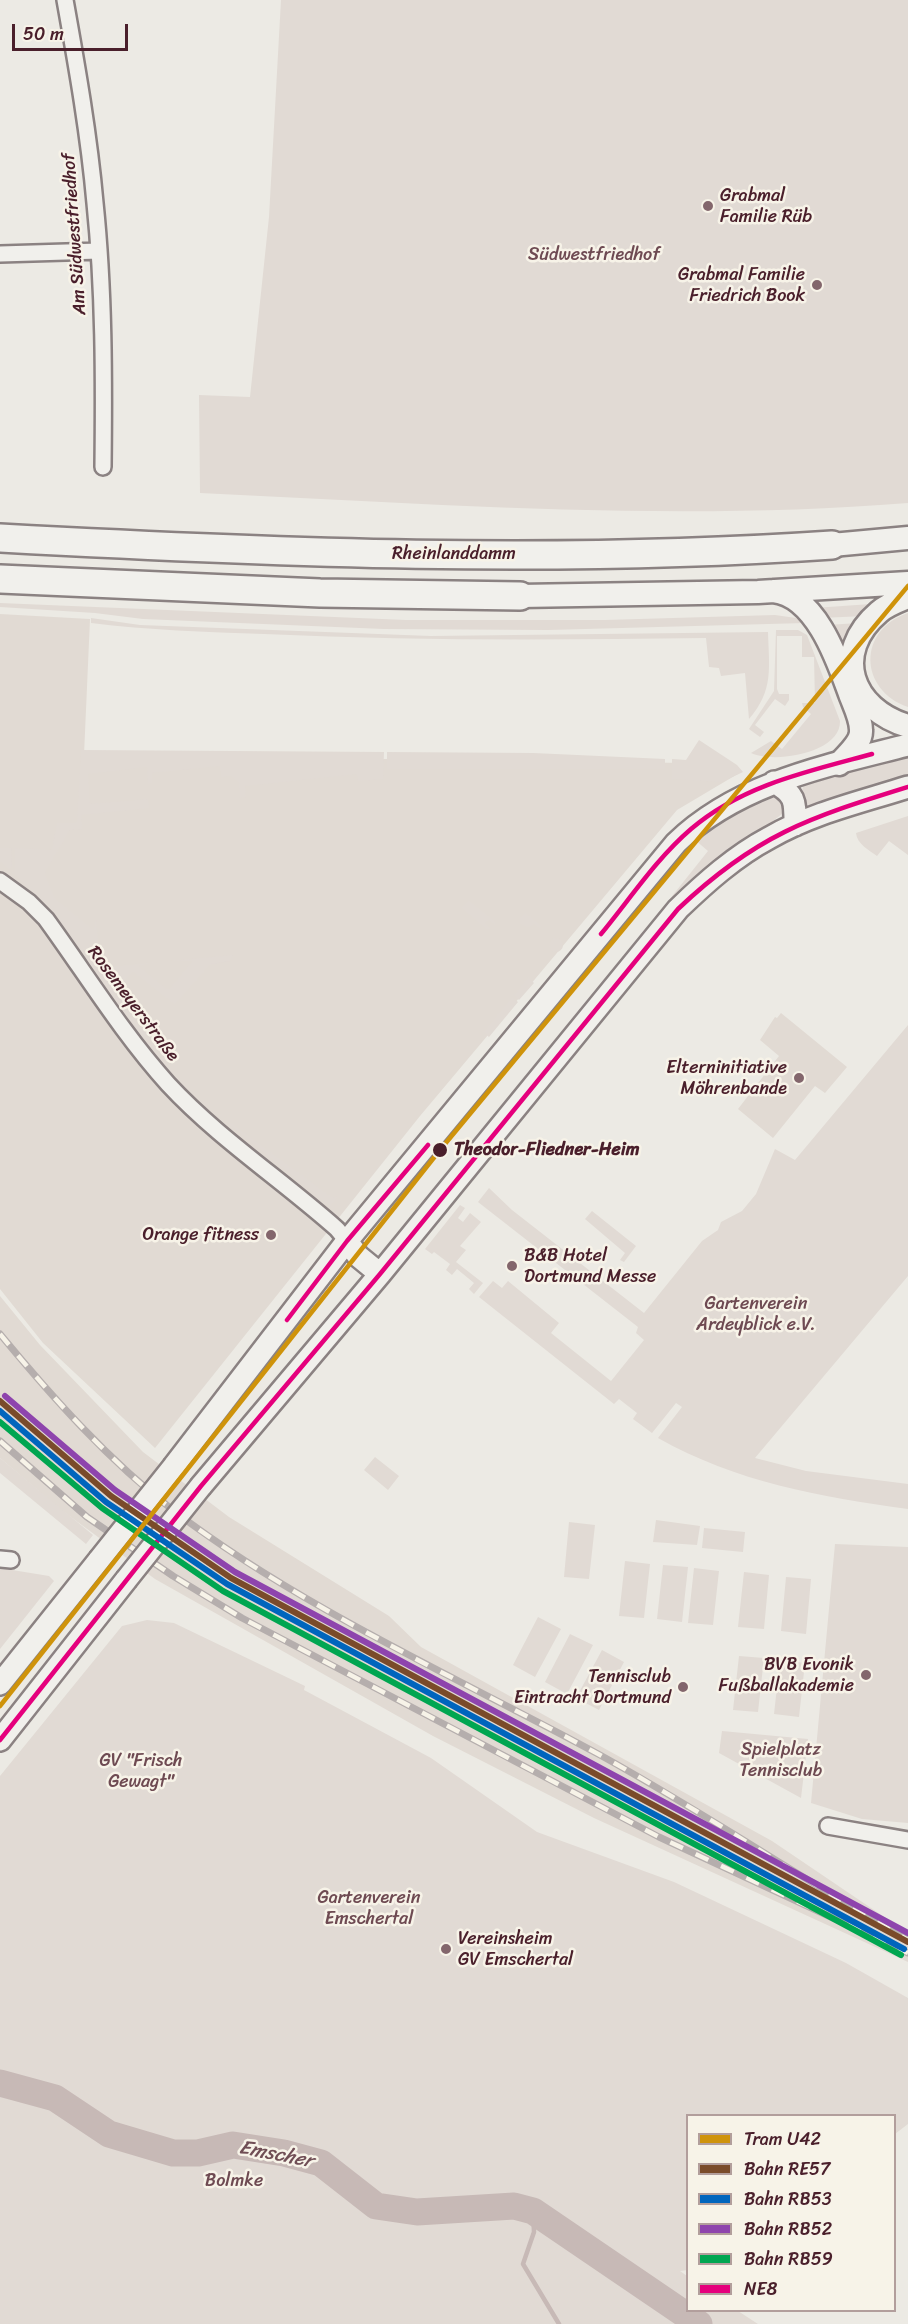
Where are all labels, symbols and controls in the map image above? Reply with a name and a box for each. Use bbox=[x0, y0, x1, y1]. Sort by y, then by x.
scale bar bbox=[15, 12, 130, 50]
text: 50 m bbox=[23, 18, 64, 50]
street label: Am Südwestfriedhof bbox=[59, 152, 91, 316]
place label: Grabmal Familie Rüb bbox=[720, 185, 812, 228]
marker: Grabmal Familie Rüb bbox=[701, 199, 715, 213]
park label: Südwestfriedhof bbox=[528, 244, 660, 266]
place label: Grabmal Familie Friedrich Book bbox=[678, 264, 805, 306]
marker: Grabmal Familie Friedrich Book bbox=[810, 278, 824, 292]
street label: Rheinlanddamm bbox=[392, 543, 516, 565]
street label: Rosemeyerstraße bbox=[83, 942, 183, 1066]
place label: Elterninitiative Möhrenbande bbox=[666, 1057, 787, 1100]
marker: Elterninitiative Möhrenbande bbox=[792, 1071, 806, 1085]
place label: Theodor-Fliedner-Heim bbox=[454, 1139, 640, 1161]
marker: Theodor-Fliedner-Heim bbox=[431, 1141, 449, 1159]
place label: Orange fitness bbox=[142, 1224, 259, 1246]
marker: Orange fitness bbox=[264, 1228, 278, 1242]
place label: B&B Hotel Dortmund Messe bbox=[524, 1245, 656, 1288]
marker: B&B Hotel Dortmund Messe bbox=[505, 1259, 519, 1273]
park label: Gartenverein Ardeyblick e.V. bbox=[696, 1293, 816, 1336]
place label: BVB Evonik Fußballakademie bbox=[719, 1654, 854, 1696]
place label: Tennisclub Eintracht Dortmund bbox=[514, 1666, 671, 1708]
marker: BVB Evonik Fußballakademie bbox=[859, 1668, 873, 1682]
marker: Tennisclub Eintracht Dortmund bbox=[676, 1680, 690, 1694]
park label: Spielplatz Tennisclub bbox=[740, 1739, 822, 1782]
park label: GV "Frisch Gewagt" bbox=[100, 1750, 182, 1792]
park label: Gartenverein Emschertal bbox=[318, 1887, 420, 1930]
place label: Vereinsheim GV Emschertal bbox=[458, 1928, 573, 1970]
marker: Vereinsheim GV Emschertal bbox=[439, 1942, 453, 1956]
legend bbox=[686, 2114, 896, 2312]
text: Tram U42 bbox=[744, 2123, 821, 2155]
water label: Emscher bbox=[237, 2136, 315, 2174]
text: Bahn RE57 bbox=[744, 2153, 830, 2185]
park label: Bolmke bbox=[205, 2170, 263, 2192]
text: Bahn RB53 bbox=[744, 2183, 832, 2215]
text: Bahn RB52 bbox=[744, 2213, 832, 2245]
text: Bahn RB59 bbox=[744, 2243, 833, 2275]
text: NE8 bbox=[744, 2273, 777, 2305]

